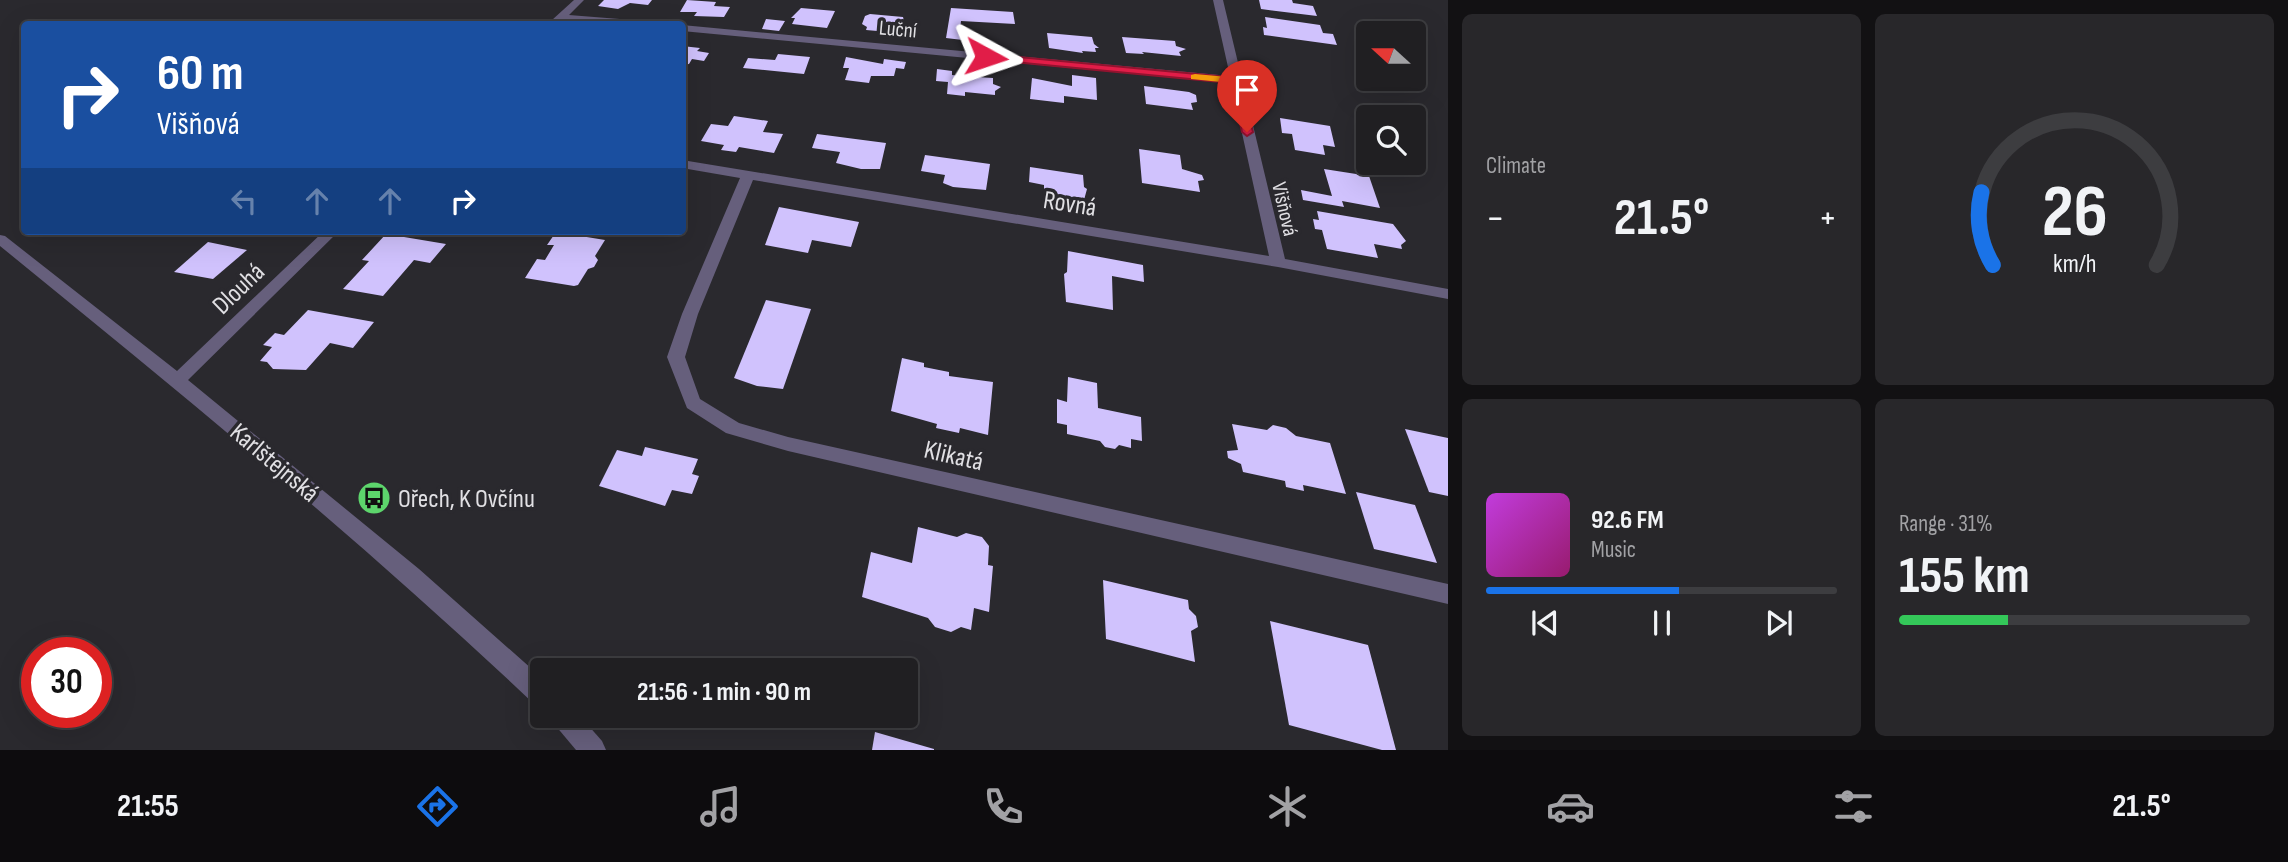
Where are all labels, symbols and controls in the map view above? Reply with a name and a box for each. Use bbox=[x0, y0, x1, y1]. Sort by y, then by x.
street label: Luční bbox=[878, 15, 918, 44]
position arrow bbox=[949, 20, 1023, 94]
north arrow bbox=[1356, 21, 1426, 91]
map controls bbox=[1356, 21, 1426, 175]
text: 60 m bbox=[157, 45, 244, 104]
icon: right bbox=[42, 49, 133, 140]
pin bbox=[1217, 60, 1277, 132]
icon: arrive bbox=[1228, 71, 1266, 109]
text: Višňová bbox=[157, 105, 240, 144]
button: search bbox=[1356, 105, 1426, 175]
text: Climate bbox=[1486, 152, 1546, 180]
text: 26 bbox=[2041, 170, 2108, 258]
street label: Višňová bbox=[1266, 180, 1303, 238]
icon: left bbox=[225, 182, 263, 220]
icon: ahead bbox=[298, 182, 336, 220]
icon: ahead bbox=[371, 182, 409, 220]
icon: right bbox=[444, 182, 482, 220]
street label: Rovná bbox=[1041, 185, 1099, 224]
text: 21.5° bbox=[1614, 187, 1709, 250]
text: − bbox=[1486, 196, 1505, 241]
text: + bbox=[1818, 196, 1837, 241]
text: km/h bbox=[2053, 249, 2096, 280]
street label: Dlouhá bbox=[207, 257, 272, 321]
street label: Karlštejnská bbox=[223, 417, 325, 509]
street label: Klikatá bbox=[921, 435, 986, 478]
bus stop icon: Ořech, K Ovčínu bbox=[355, 479, 393, 517]
place label: Ořech, K Ovčínu bbox=[398, 484, 535, 515]
text: 92.6 FM bbox=[1591, 505, 1664, 536]
text: Range · 31% bbox=[1899, 510, 1993, 538]
text: Music bbox=[1591, 536, 1636, 564]
text: 155 km bbox=[1899, 545, 2030, 608]
icon: previous bbox=[1526, 604, 1564, 642]
icon: pause bbox=[1643, 604, 1681, 642]
icon: next bbox=[1760, 604, 1798, 642]
speed limit sign: 30 bbox=[21, 637, 112, 728]
text: 21:56 · 1 min · 90 m bbox=[637, 677, 811, 708]
icon: directions bbox=[413, 782, 462, 831]
icon: music bbox=[696, 782, 745, 831]
icon: phone bbox=[979, 782, 1028, 831]
icon: climate bbox=[1263, 782, 1312, 831]
icon: car bbox=[1546, 782, 1595, 831]
icon: filters bbox=[1829, 782, 1878, 831]
text: 21:55 bbox=[117, 787, 179, 826]
text: 21.5° bbox=[2112, 787, 2171, 826]

